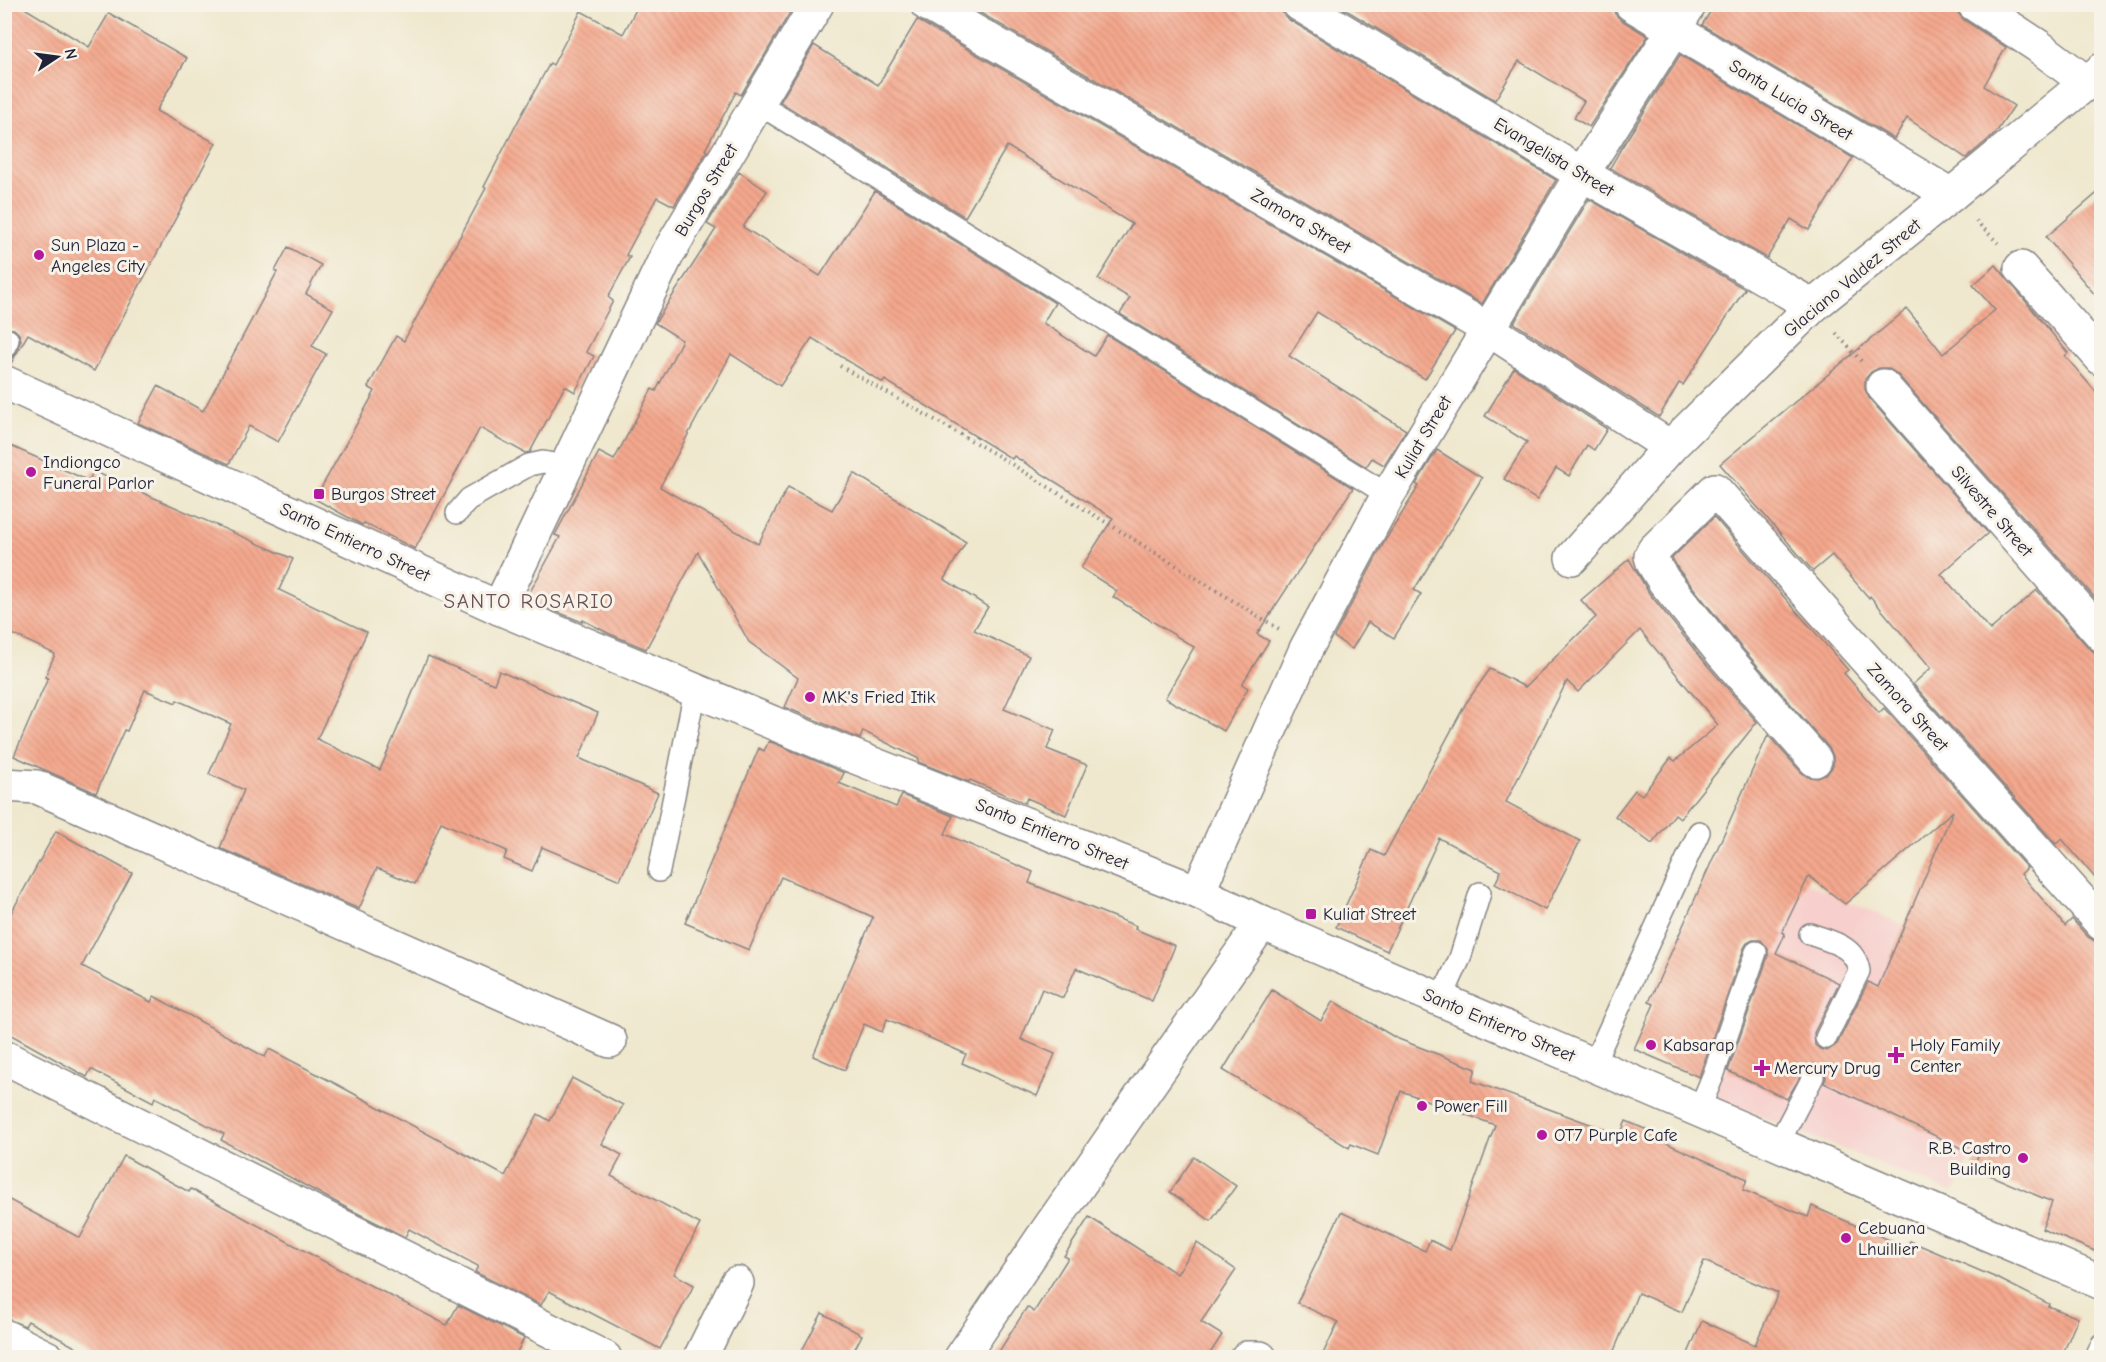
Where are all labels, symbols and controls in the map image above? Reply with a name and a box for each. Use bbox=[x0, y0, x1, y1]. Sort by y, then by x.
north arrow bbox=[27, 27, 87, 87]
text: N bbox=[61, 47, 81, 61]
street label: Santa Lucia Street bbox=[1725, 55, 1857, 146]
street label: Evangelista Street bbox=[1490, 113, 1618, 202]
street label: Burgos Street bbox=[671, 139, 743, 240]
street label: Zamora Street bbox=[1247, 184, 1355, 259]
street label: Glaciano Valdez Street bbox=[1779, 214, 1926, 342]
place label: Sun Plaza - Angeles City bbox=[51, 235, 146, 277]
marker: Sun Plaza - Angeles City bbox=[32, 248, 46, 262]
street label: Kuliat Street bbox=[1391, 391, 1457, 482]
place label: Indiongco Funeral Parlor bbox=[43, 452, 155, 494]
street label: Silvestre Street bbox=[1946, 462, 2037, 562]
marker: Indiongco Funeral Parlor bbox=[24, 465, 38, 479]
place label: Burgos Street bbox=[331, 484, 436, 505]
marker: Burgos Street bbox=[312, 487, 326, 501]
street label: Santo Entierro Street bbox=[276, 498, 434, 587]
district label: SANTO ROSARIO bbox=[444, 589, 614, 613]
street label: Zamora Street bbox=[1863, 659, 1953, 756]
place label: MK's Fried Itik bbox=[822, 687, 936, 708]
marker: MK's Fried Itik bbox=[803, 690, 817, 704]
street label: Santo Entierro Street bbox=[972, 794, 1132, 875]
place label: Kuliat Street bbox=[1323, 904, 1417, 925]
marker: Kuliat Street bbox=[1304, 907, 1318, 921]
street label: Santo Entierro Street bbox=[1420, 984, 1579, 1067]
place label: Kabsarap bbox=[1663, 1035, 1734, 1056]
place label: Holy Family Center bbox=[1910, 1035, 2001, 1077]
marker: Kabsarap bbox=[1644, 1038, 1658, 1052]
marker: Holy Family Center bbox=[1887, 1046, 1905, 1064]
place label: Mercury Drug bbox=[1774, 1058, 1881, 1079]
marker: Mercury Drug bbox=[1755, 1061, 1769, 1075]
place label: Power Fill bbox=[1434, 1096, 1508, 1117]
marker: Power Fill bbox=[1415, 1099, 1429, 1113]
place label: OT7 Purple Cafe bbox=[1554, 1125, 1678, 1146]
marker: OT7 Purple Cafe bbox=[1535, 1128, 1549, 1142]
place label: R.B. Castro Building bbox=[1928, 1138, 2011, 1180]
marker: R.B. Castro Building bbox=[2016, 1151, 2030, 1165]
place label: Cebuana Lhuillier bbox=[1858, 1218, 1925, 1260]
marker: Cebuana Lhuillier bbox=[1839, 1231, 1853, 1245]

